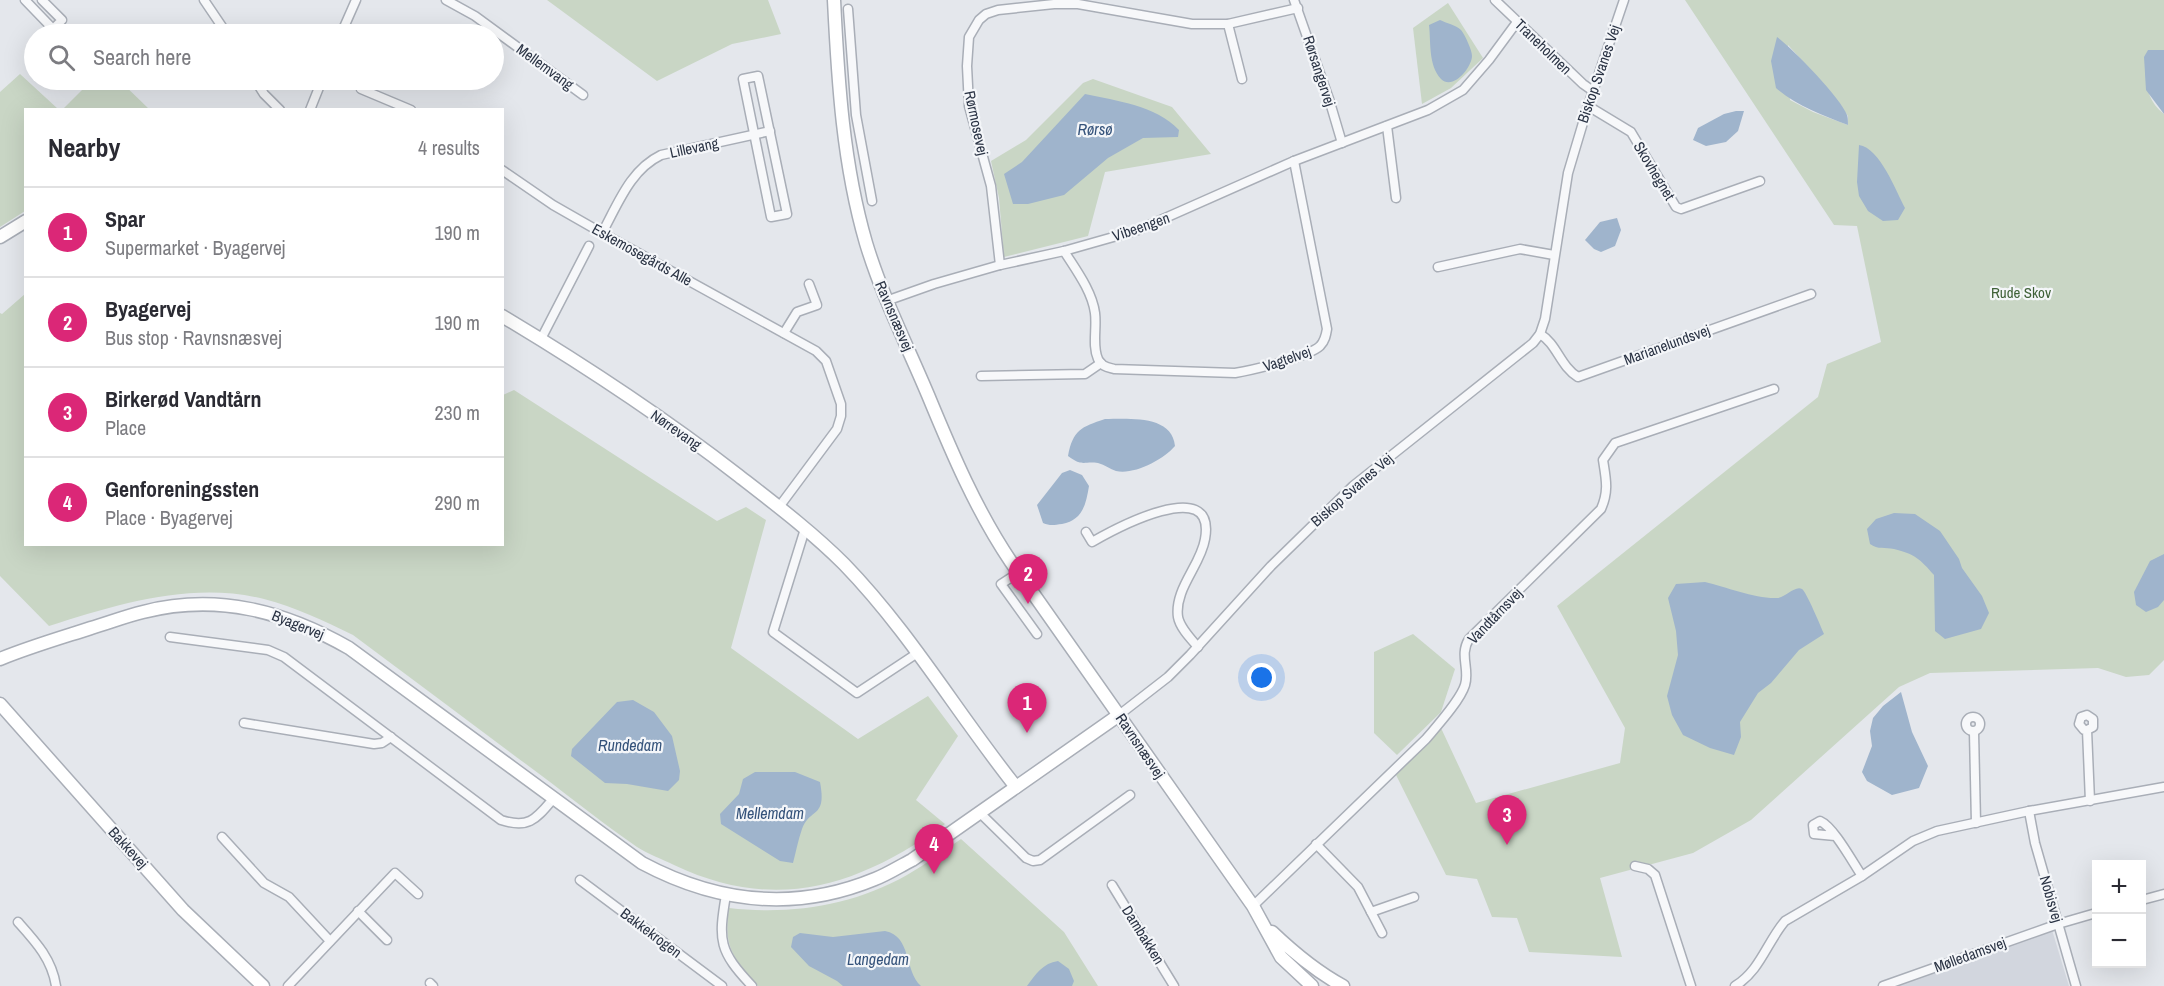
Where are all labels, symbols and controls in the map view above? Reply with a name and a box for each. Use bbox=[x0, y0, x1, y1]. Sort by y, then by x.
street label: Traneholmen bbox=[1510, 14, 1577, 79]
street label: Biskop Svanes Vej bbox=[1572, 22, 1625, 126]
search box bbox=[24, 24, 504, 90]
street label: Rørsangervej bbox=[1298, 33, 1341, 109]
street label: Mellemvang bbox=[512, 39, 578, 95]
icon: search bbox=[45, 41, 78, 74]
text: Search here bbox=[93, 42, 191, 72]
street label: Rørmosevej bbox=[959, 89, 994, 157]
water label: Rørsø bbox=[1078, 118, 1113, 140]
text: Nearby bbox=[48, 130, 120, 165]
street label: Lillevang bbox=[668, 132, 720, 163]
text: 4 results bbox=[418, 134, 480, 161]
street label: Skovhegnet bbox=[1629, 137, 1680, 204]
text: Spar bbox=[105, 204, 145, 234]
street label: Vibeengen bbox=[1109, 207, 1172, 246]
street label: Eskemosegårds Alle bbox=[588, 218, 696, 291]
text: 1 bbox=[63, 219, 72, 246]
text: 190 m bbox=[434, 219, 480, 246]
text: Supermarket · Byagervej bbox=[105, 234, 285, 261]
street label: Ravnsnæsvej bbox=[870, 277, 919, 354]
park label: Rude Skov bbox=[1991, 282, 2052, 303]
text: Byagervej bbox=[105, 294, 191, 324]
text: 2 bbox=[63, 309, 72, 336]
text: 190 m bbox=[434, 309, 480, 336]
street label: Marianelundsvej bbox=[1621, 319, 1713, 370]
text: Bus stop · Ravnsnæsvej bbox=[105, 324, 282, 351]
street label: Vagtelvej bbox=[1260, 341, 1314, 377]
text: Birkerød Vandtårn bbox=[105, 384, 261, 414]
text: 3 bbox=[63, 399, 72, 426]
text: 230 m bbox=[434, 399, 480, 426]
street label: Nørrevang bbox=[647, 405, 706, 455]
text: Place bbox=[105, 414, 146, 441]
street label: Biskop Svanes Vej bbox=[1306, 448, 1397, 531]
text: Genforeningssten bbox=[105, 474, 259, 504]
text: 4 bbox=[63, 489, 72, 516]
text: 290 m bbox=[434, 489, 480, 516]
text: Place · Byagervej bbox=[105, 504, 233, 531]
pin: 2 bbox=[1008, 554, 1048, 604]
street label: Vandtårnsvej bbox=[1462, 583, 1527, 648]
street label: Byagervej bbox=[269, 605, 327, 645]
your location bbox=[1247, 663, 1276, 692]
pin: 1 bbox=[1008, 684, 1046, 733]
street label: Ravnsnæsvej bbox=[1111, 709, 1170, 782]
water label: Rundedam bbox=[598, 734, 662, 756]
pin: 3 bbox=[1488, 796, 1526, 845]
water label: Mellemdam bbox=[736, 802, 804, 824]
street label: Bakkevej bbox=[104, 822, 153, 873]
pin: 4 bbox=[914, 824, 954, 874]
map controls bbox=[2092, 860, 2146, 968]
button: + bbox=[2092, 860, 2146, 914]
street label: Nobisvej bbox=[2035, 873, 2068, 925]
street label: Dambakken bbox=[1117, 901, 1170, 968]
street label: Bakkekrogen bbox=[616, 903, 686, 963]
button: − bbox=[2092, 914, 2146, 968]
street label: Mølledamsvej bbox=[1931, 932, 2009, 977]
water label: Langedam bbox=[847, 948, 909, 970]

